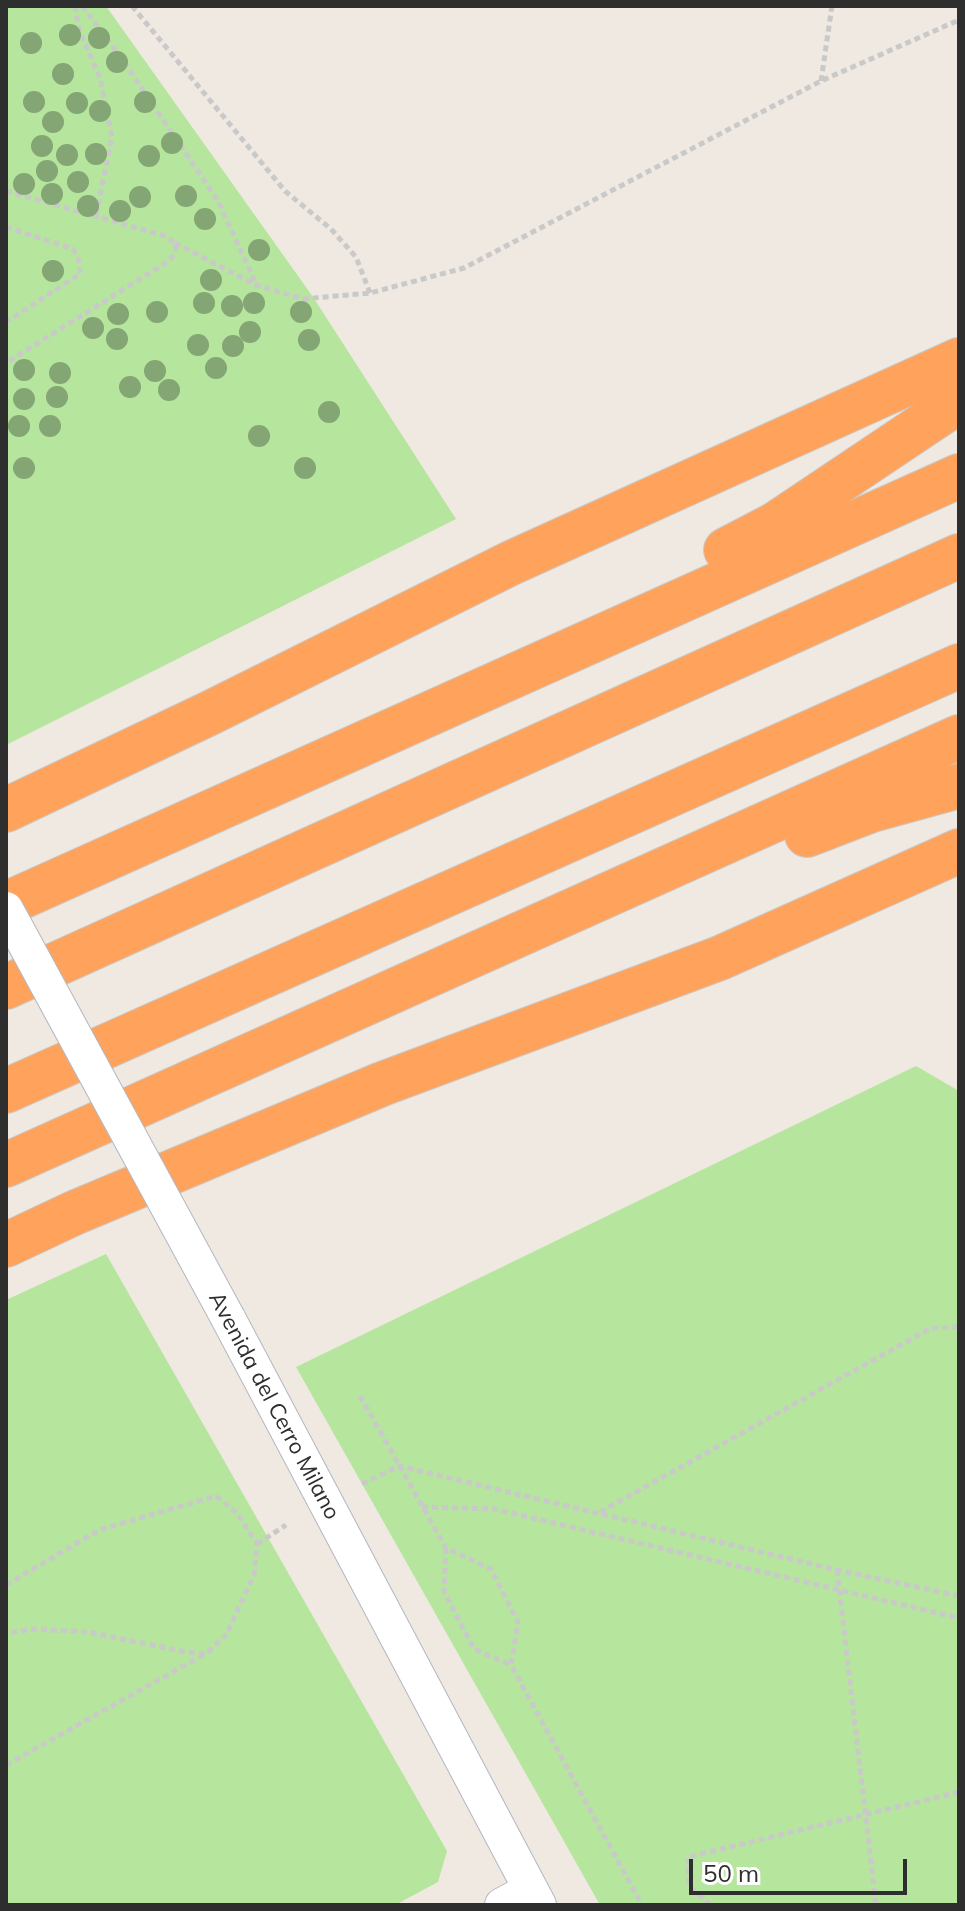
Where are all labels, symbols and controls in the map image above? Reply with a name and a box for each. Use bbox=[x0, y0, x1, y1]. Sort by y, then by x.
street label: Avenida del Cerro Milano bbox=[203, 1288, 345, 1524]
scale bar bbox=[693, 1843, 911, 1893]
text: 50 m bbox=[703, 1858, 759, 1888]

